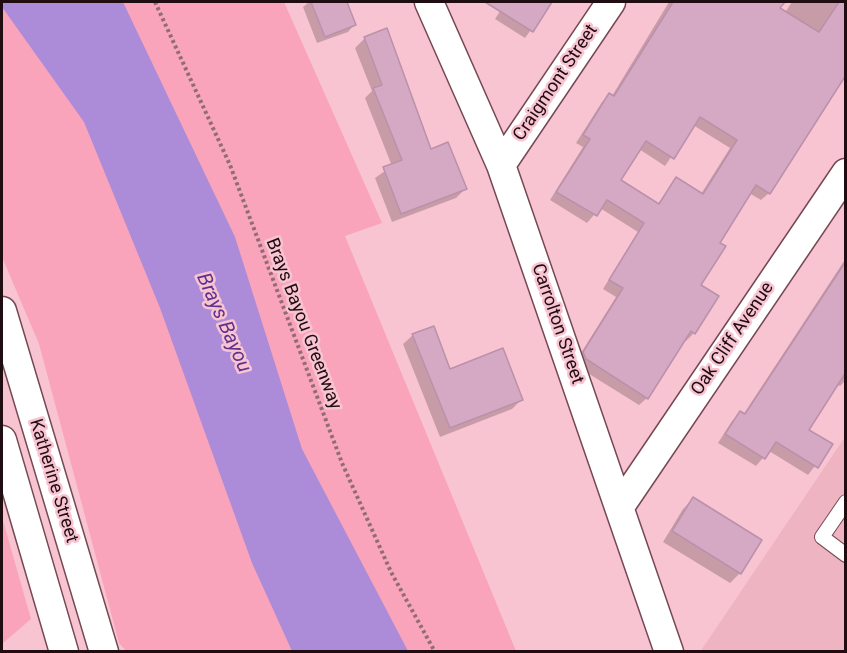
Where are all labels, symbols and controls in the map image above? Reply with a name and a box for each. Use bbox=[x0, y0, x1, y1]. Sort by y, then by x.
street label: Craigmont Street bbox=[509, 21, 603, 145]
street label: Brays Bayou Greenway bbox=[260, 235, 346, 413]
street label: Carrolton Street bbox=[526, 261, 588, 387]
water label: Brays Bayou bbox=[190, 270, 256, 376]
street label: Oak Cliff Avenue bbox=[687, 278, 779, 400]
street label: Katherine Street bbox=[24, 416, 82, 546]

